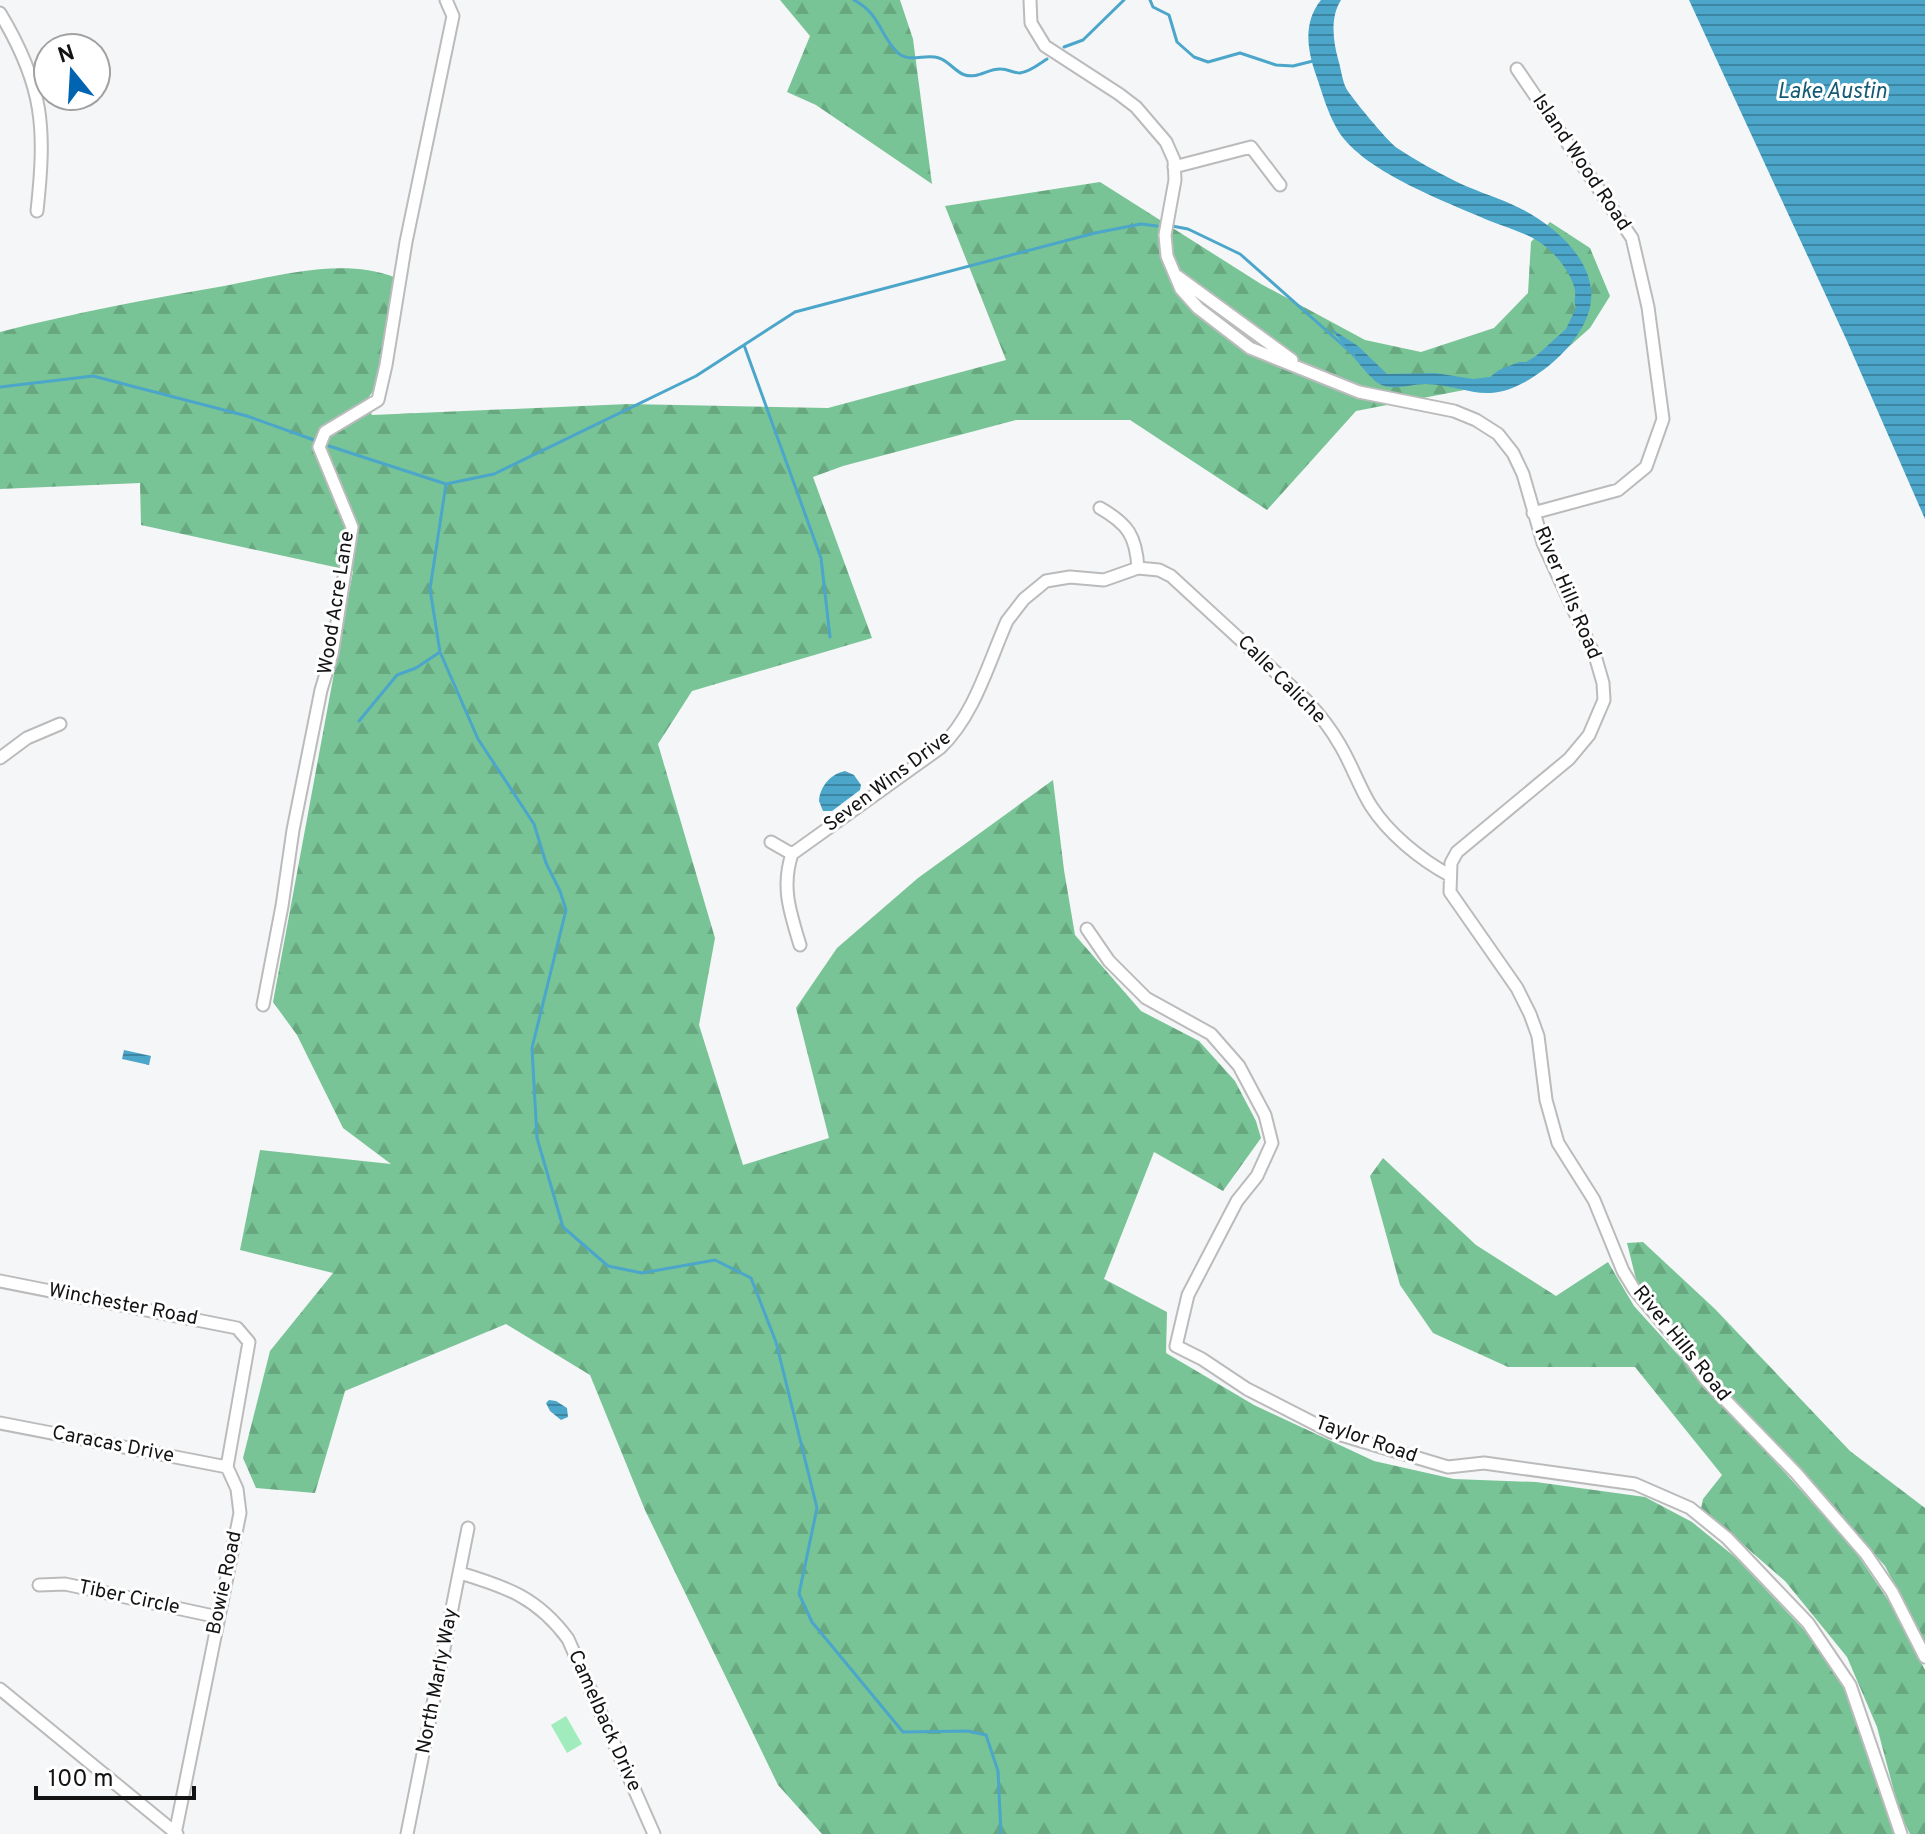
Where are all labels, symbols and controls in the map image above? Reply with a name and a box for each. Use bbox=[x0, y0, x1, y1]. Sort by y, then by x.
north arrow bbox=[32, 32, 112, 112]
text: N bbox=[55, 40, 78, 71]
water label: Lake Austin bbox=[1777, 79, 1887, 106]
street label: Island Wood Road bbox=[1526, 90, 1636, 236]
street label: River Hills Road bbox=[1527, 523, 1607, 663]
street label: Wood Acre Lane bbox=[313, 529, 361, 677]
street label: Calle Caliche bbox=[1231, 630, 1331, 730]
street label: Seven Wins Drive bbox=[819, 726, 957, 838]
street label: Winchester Road bbox=[46, 1278, 200, 1332]
street label: River Hills Road bbox=[1626, 1281, 1736, 1407]
street label: Taylor Road bbox=[1311, 1410, 1421, 1470]
street label: Caracas Drive bbox=[50, 1420, 176, 1470]
street label: Bowie Road bbox=[201, 1529, 249, 1637]
street label: Tiber Circle bbox=[76, 1575, 182, 1621]
street label: North Marly Way bbox=[411, 1606, 465, 1756]
street label: Camelback Drive bbox=[561, 1646, 647, 1796]
scale bar bbox=[36, 1750, 194, 1800]
text: 100 m bbox=[48, 1765, 114, 1795]

